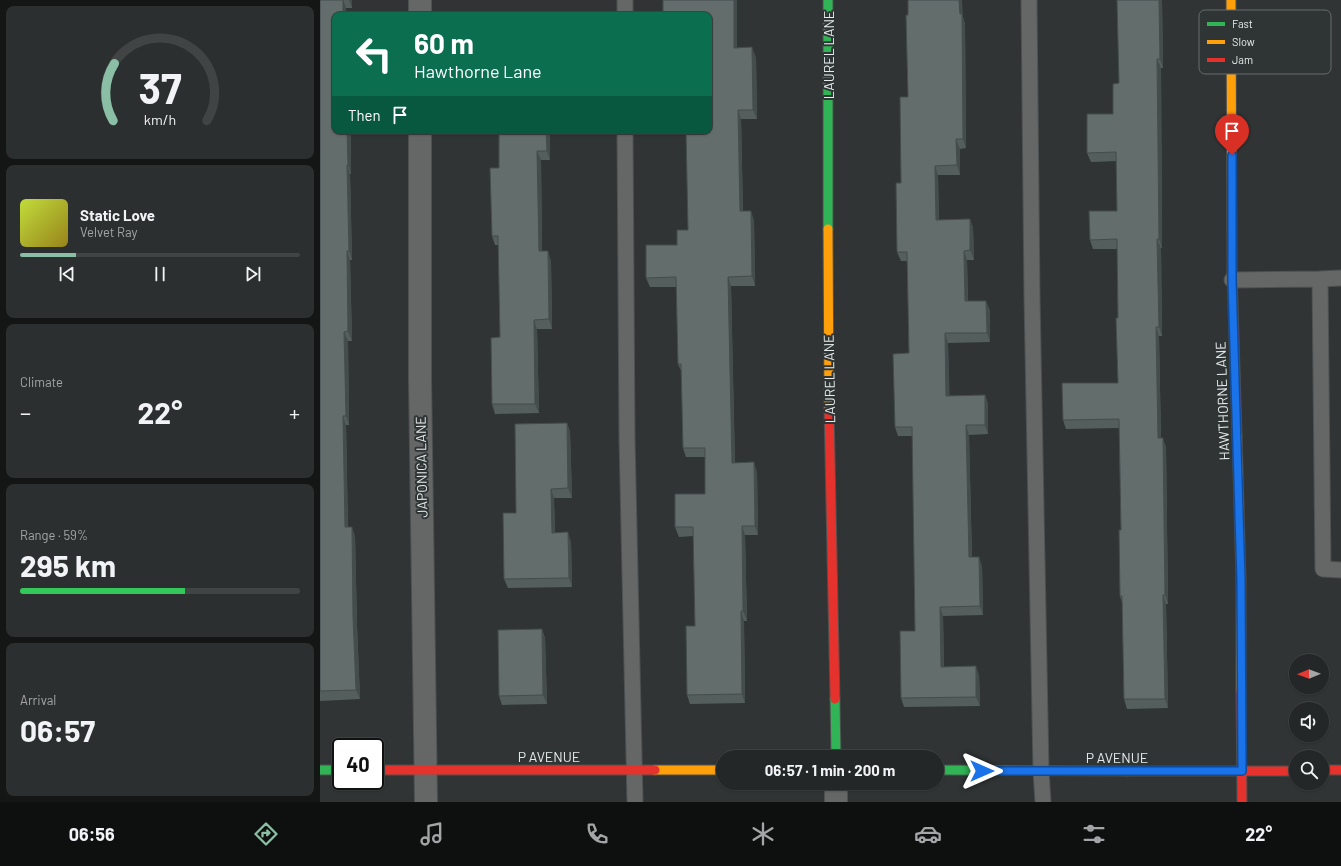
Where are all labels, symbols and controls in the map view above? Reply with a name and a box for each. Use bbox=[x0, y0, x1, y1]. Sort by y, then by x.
legend bbox=[1199, 10, 1331, 74]
street label: LAUREL LANE bbox=[820, 11, 837, 99]
text: Fast bbox=[1232, 17, 1253, 30]
text: 60 m bbox=[414, 26, 474, 60]
icon: left bbox=[348, 28, 400, 80]
text: Slow bbox=[1232, 35, 1255, 48]
text: Jam bbox=[1232, 53, 1253, 66]
text: Hawthorne Lane bbox=[414, 60, 542, 82]
text: 37 bbox=[138, 61, 182, 111]
icon: arrive bbox=[389, 104, 411, 126]
text: Then bbox=[348, 106, 381, 124]
text: km/h bbox=[144, 110, 176, 127]
pin bbox=[1215, 114, 1249, 155]
icon: arrive bbox=[1221, 120, 1243, 142]
text: Static Love bbox=[80, 206, 155, 224]
text: Velvet Ray bbox=[80, 224, 138, 240]
icon: previous bbox=[56, 263, 78, 285]
icon: pause bbox=[149, 263, 171, 285]
icon: next bbox=[242, 263, 264, 285]
street label: LAUREL LANE bbox=[820, 335, 838, 423]
street label: HAWTHORNE LANE bbox=[1211, 341, 1233, 461]
text: Climate bbox=[20, 374, 63, 390]
text: 22° bbox=[138, 394, 182, 430]
text: − bbox=[20, 399, 31, 425]
text: + bbox=[289, 399, 300, 425]
street label: JAPONICA LANE bbox=[412, 416, 430, 518]
text: Range · 59% bbox=[20, 527, 88, 543]
text: 295 km bbox=[20, 547, 116, 583]
north arrow bbox=[1289, 654, 1329, 694]
map controls bbox=[1289, 654, 1329, 790]
text: Arrival bbox=[20, 692, 56, 708]
button: sound bbox=[1289, 702, 1329, 742]
text: 06:57 bbox=[20, 712, 95, 748]
speed limit sign: 40 bbox=[332, 738, 384, 790]
street label: P AVENUE bbox=[518, 748, 580, 765]
street label: P AVENUE bbox=[1086, 749, 1148, 766]
position arrow bbox=[961, 750, 1003, 792]
button: search bbox=[1289, 750, 1329, 790]
text: 06:57 · 1 min · 200 m bbox=[765, 761, 895, 779]
icon: directions bbox=[252, 820, 280, 848]
icon: music bbox=[418, 820, 446, 848]
icon: phone bbox=[583, 820, 611, 848]
icon: climate bbox=[749, 820, 777, 848]
icon: car bbox=[914, 820, 942, 848]
icon: filters bbox=[1080, 820, 1108, 848]
text: 06:56 bbox=[69, 823, 115, 845]
text: 22° bbox=[1245, 823, 1272, 845]

